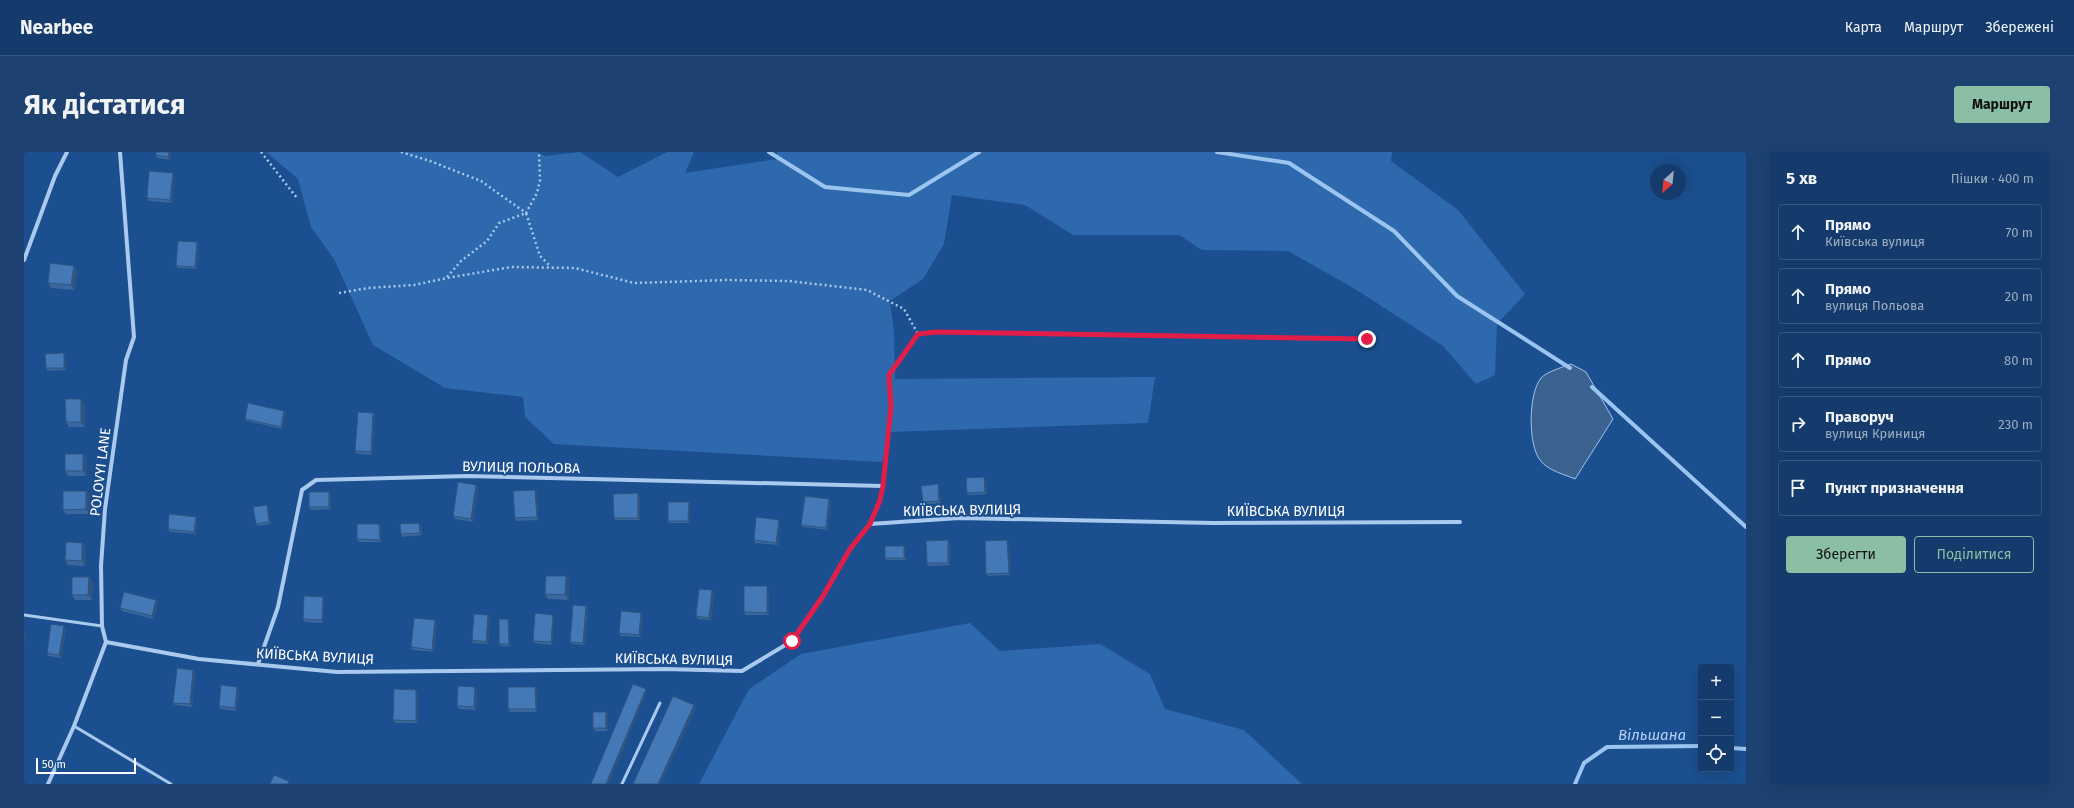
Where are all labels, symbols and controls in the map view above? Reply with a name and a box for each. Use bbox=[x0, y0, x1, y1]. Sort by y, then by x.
text: Nearbee bbox=[20, 16, 93, 39]
text: Карта bbox=[1845, 19, 1882, 36]
text: Маршрут bbox=[1904, 19, 1963, 36]
text: Збережені bbox=[1985, 19, 2054, 36]
button: Маршрут bbox=[1954, 86, 2050, 123]
text: Як дістатися bbox=[24, 88, 186, 121]
north arrow bbox=[1650, 164, 1686, 200]
text: 5 хв bbox=[1786, 168, 1817, 189]
text: Пішки · 400 m bbox=[1951, 171, 2034, 186]
text: Прямо bbox=[1825, 216, 1871, 234]
icon: ahead bbox=[1787, 221, 1809, 243]
text: 70 m bbox=[2006, 225, 2033, 240]
text: Київська вулиця bbox=[1825, 234, 1925, 249]
text: Прямо bbox=[1825, 280, 1871, 298]
icon: ahead bbox=[1787, 285, 1809, 307]
text: 20 m bbox=[2005, 289, 2033, 304]
text: вулиця Польова bbox=[1825, 298, 1924, 313]
route end bbox=[1358, 330, 1376, 348]
icon: ahead bbox=[1787, 349, 1809, 371]
text: Прямо bbox=[1825, 351, 1871, 369]
text: 80 m bbox=[2004, 353, 2033, 368]
text: Праворуч bbox=[1825, 408, 1894, 426]
icon: right bbox=[1787, 413, 1809, 435]
text: 230 m bbox=[1998, 417, 2033, 432]
text: вулиця Криниця bbox=[1825, 426, 1925, 441]
street label: POLOVYI LANE bbox=[87, 427, 114, 517]
street label: ВУЛИЦЯ ПОЛЬОВА bbox=[462, 458, 580, 477]
icon: arrive bbox=[1787, 477, 1809, 499]
text: Пункт призначення bbox=[1825, 479, 1964, 497]
street label: КИЇВСЬКА ВУЛИЦЯ bbox=[903, 501, 1021, 520]
street label: КИЇВСЬКА ВУЛИЦЯ bbox=[1227, 503, 1345, 520]
button: Зберегти bbox=[1786, 536, 1906, 573]
button: Поділитися bbox=[1914, 536, 2034, 573]
route start bbox=[783, 632, 801, 650]
street label: КИЇВСЬКА ВУЛИЦЯ bbox=[255, 645, 374, 668]
street label: КИЇВСЬКА ВУЛИЦЯ bbox=[615, 650, 733, 669]
map controls bbox=[1698, 664, 1734, 772]
button: + bbox=[1698, 664, 1734, 700]
button: − bbox=[1698, 700, 1734, 736]
water label: Вільшана bbox=[1618, 726, 1686, 744]
button: locate bbox=[1698, 736, 1734, 772]
scale bar bbox=[36, 756, 136, 775]
text: 50 m bbox=[42, 758, 66, 771]

